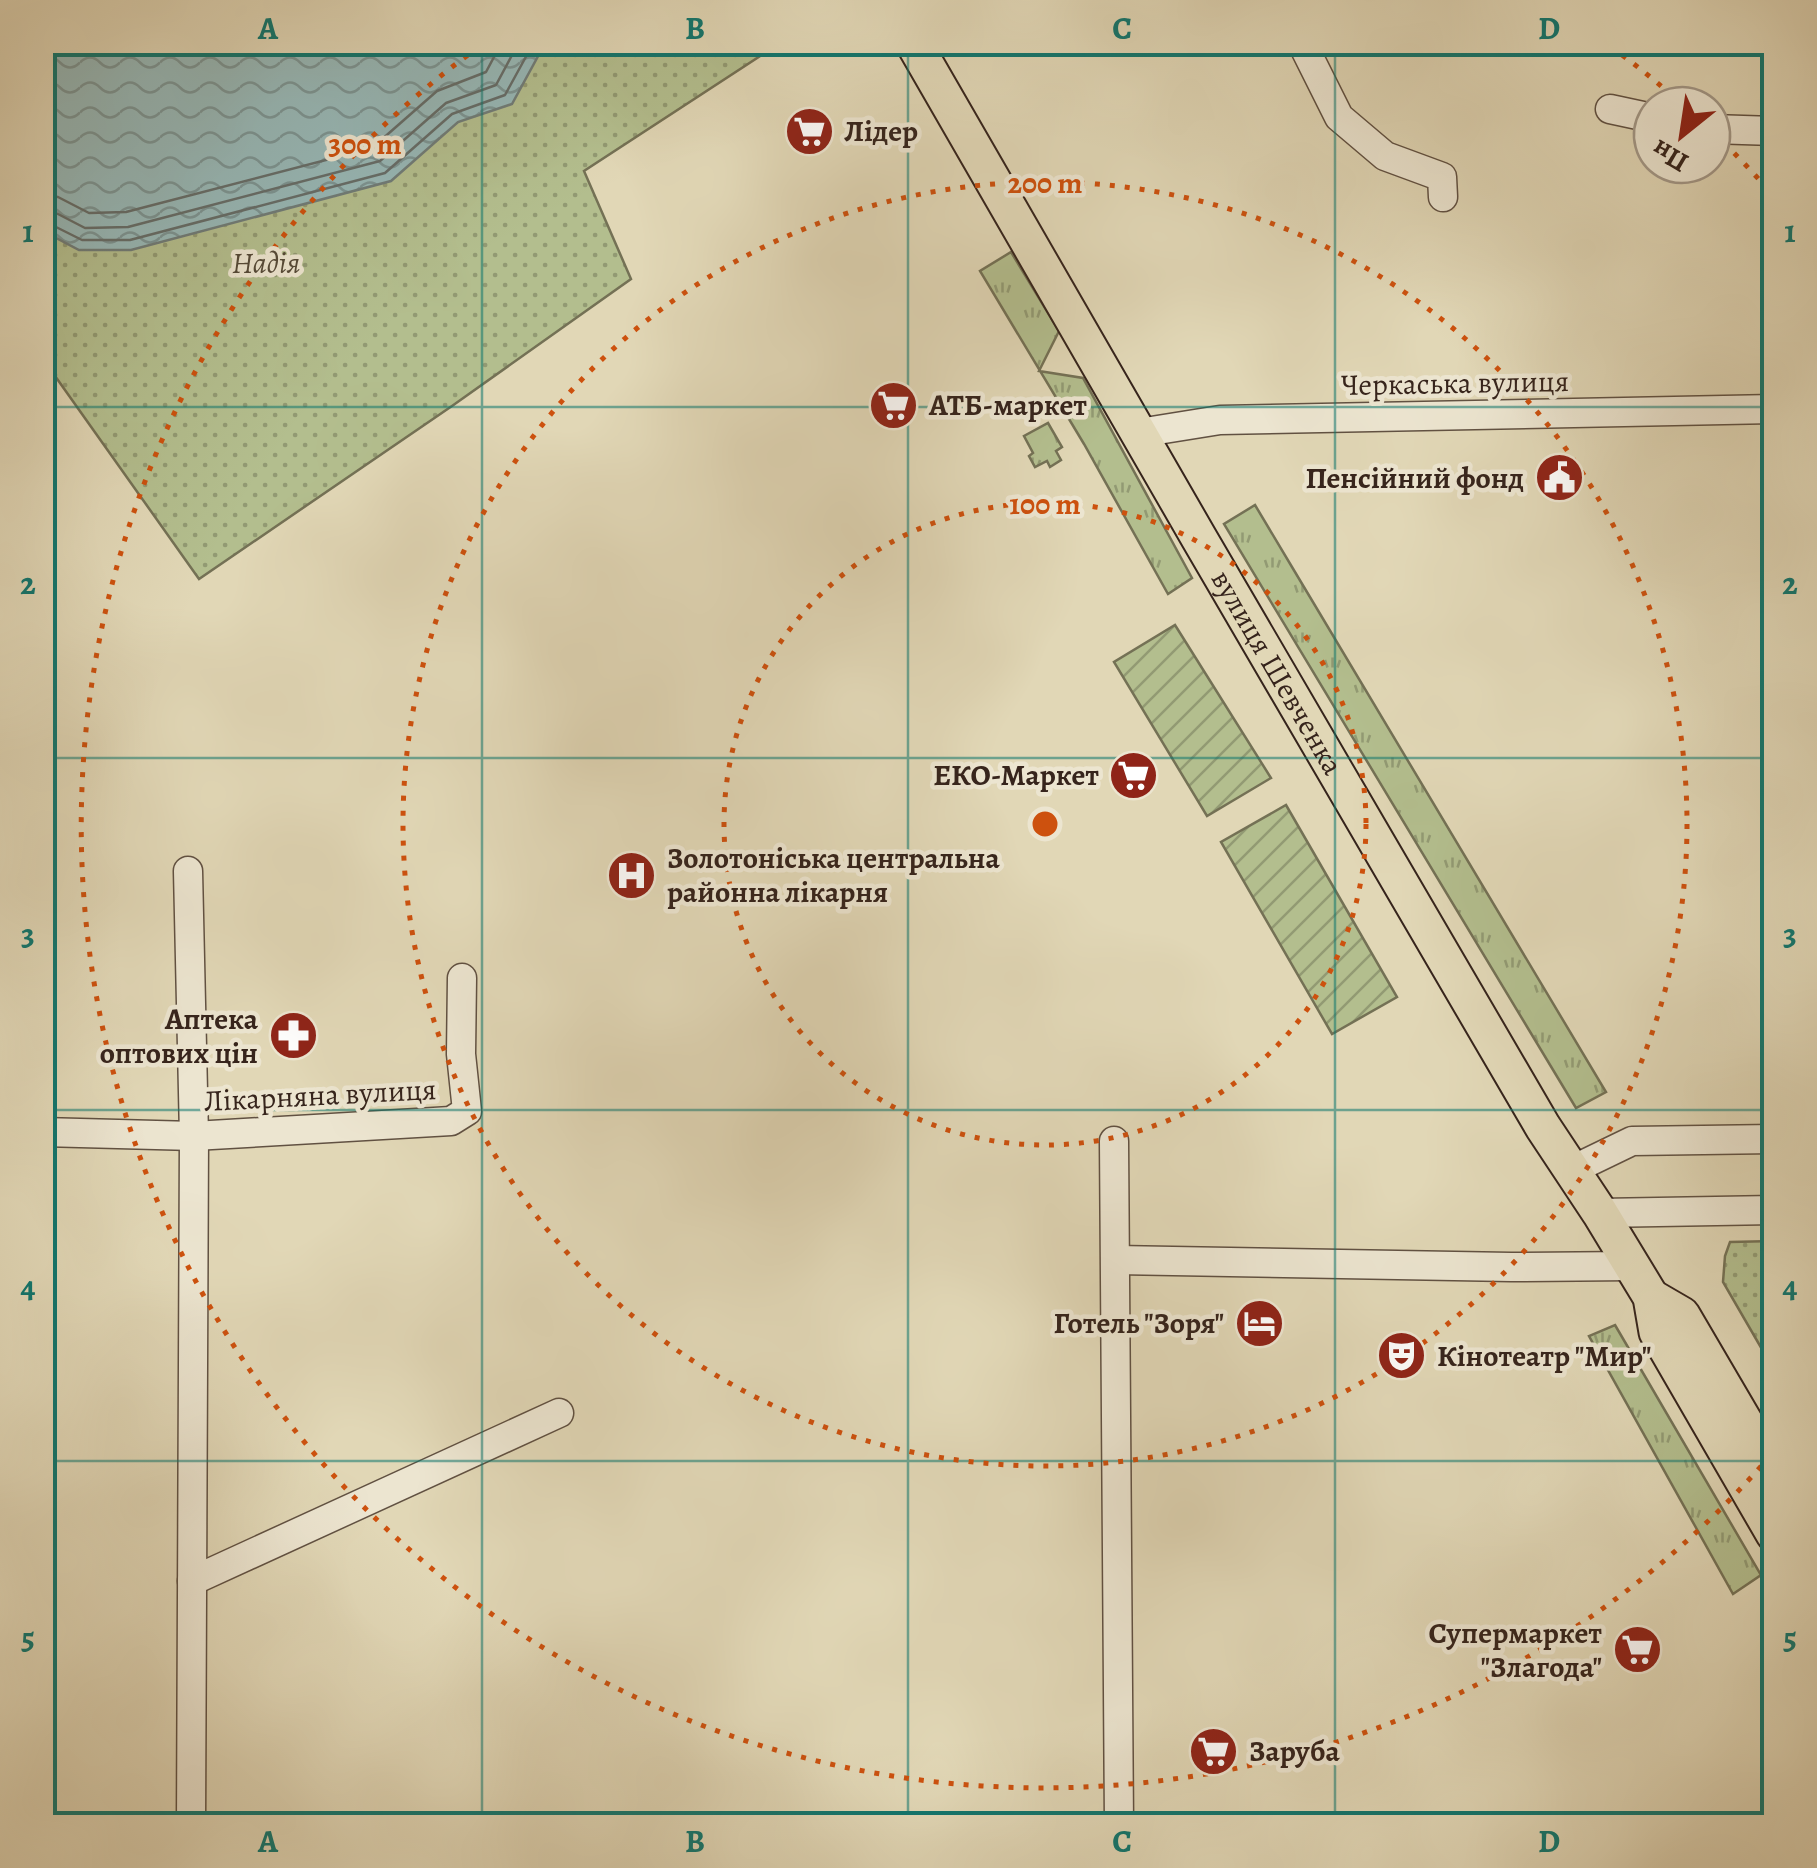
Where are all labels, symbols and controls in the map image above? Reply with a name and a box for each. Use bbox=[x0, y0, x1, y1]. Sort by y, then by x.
text: A bbox=[257, 6, 279, 50]
text: B bbox=[685, 6, 705, 50]
text: C bbox=[1112, 6, 1132, 50]
text: D bbox=[1538, 6, 1560, 50]
north arrow bbox=[1632, 85, 1732, 185]
supermarket icon: Лідер bbox=[783, 105, 835, 157]
place label: Лідер bbox=[844, 111, 918, 151]
text: 300 m bbox=[328, 124, 402, 164]
text: Пн bbox=[1645, 130, 1695, 181]
text: 200 m bbox=[1007, 163, 1083, 203]
text: 1 bbox=[22, 209, 34, 253]
text: 1 bbox=[1784, 209, 1796, 253]
park label: Надія bbox=[232, 243, 300, 283]
street label: Черкаська вулиця bbox=[1341, 361, 1569, 405]
supermarket icon: АТБ-маркет bbox=[868, 379, 920, 431]
place label: АТБ-маркет bbox=[928, 385, 1087, 425]
public building icon: Пенсійний фонд bbox=[1533, 452, 1585, 504]
place label: Пенсійний фонд bbox=[1305, 458, 1524, 498]
text: 100 m bbox=[1009, 484, 1081, 524]
text: 2 bbox=[20, 561, 36, 605]
text: 2 bbox=[1782, 561, 1798, 605]
street label: вулиця Шевченка bbox=[1202, 562, 1353, 782]
supermarket icon: ЕКО-Маркет bbox=[1108, 749, 1160, 801]
place label: ЕКО-Маркет bbox=[933, 755, 1099, 795]
centre of rings bbox=[1027, 806, 1063, 842]
place label: Золотоніська центральна районна лікарня bbox=[667, 838, 1000, 912]
hospital icon: Золотоніська центральна районна лікарня bbox=[606, 849, 658, 901]
text: 3 bbox=[21, 912, 35, 956]
text: 3 bbox=[1783, 912, 1797, 956]
place label: Аптека оптових цін bbox=[100, 999, 259, 1073]
pharmacy icon: Аптека оптових цін bbox=[267, 1010, 319, 1062]
street label: Лікарняна вулиця bbox=[203, 1069, 437, 1121]
text: 4 bbox=[20, 1264, 36, 1308]
text: 4 bbox=[1782, 1264, 1798, 1308]
hotel icon: Готель "Зоря" bbox=[1233, 1297, 1285, 1349]
place label: Готель "Зоря" bbox=[1054, 1303, 1224, 1343]
theatre icon: Кінотеатр "Мир" bbox=[1376, 1330, 1428, 1382]
place label: Кінотеатр "Мир" bbox=[1437, 1336, 1651, 1376]
place label: Супермаркет "Злагода" bbox=[1428, 1613, 1602, 1687]
text: 5 bbox=[21, 1616, 35, 1660]
text: 5 bbox=[1783, 1616, 1797, 1660]
supermarket icon: Супермаркет "Злагода" bbox=[1611, 1624, 1663, 1676]
supermarket icon: Заруба bbox=[1188, 1725, 1240, 1777]
place label: Заруба bbox=[1249, 1731, 1340, 1771]
text: A bbox=[257, 1819, 279, 1863]
text: B bbox=[685, 1819, 705, 1863]
text: C bbox=[1112, 1819, 1132, 1863]
text: D bbox=[1538, 1819, 1560, 1863]

